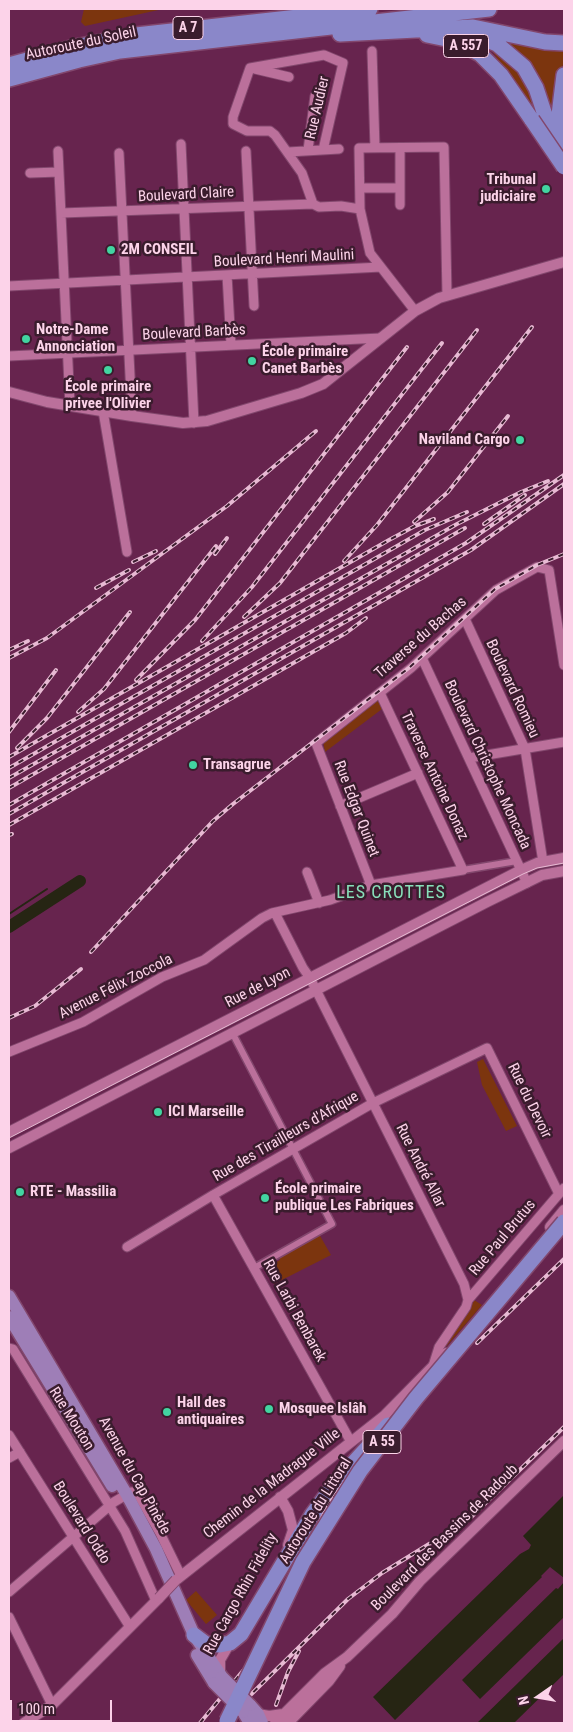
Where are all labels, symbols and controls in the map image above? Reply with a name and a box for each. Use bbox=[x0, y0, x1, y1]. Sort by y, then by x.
road number: A 7 bbox=[173, 16, 203, 40]
street label: Autoroute du Soleil bbox=[24, 23, 138, 65]
road number: A 557 bbox=[444, 34, 488, 58]
street label: Rue Audier bbox=[302, 75, 334, 141]
place label: Tribunal judiciaire bbox=[480, 171, 536, 206]
street label: Boulevard Claire bbox=[138, 183, 234, 207]
marker: Tribunal judiciaire bbox=[540, 183, 552, 195]
place label: 2M CONSEIL bbox=[121, 241, 197, 259]
marker: 2M CONSEIL bbox=[105, 244, 117, 256]
street label: Boulevard Henri Maulini bbox=[213, 246, 355, 272]
place label: Notre-Dame Annonciation bbox=[36, 321, 115, 356]
street label: Boulevard Barbès bbox=[142, 321, 246, 345]
marker: Notre-Dame Annonciation bbox=[20, 333, 32, 345]
place label: École primaire Canet Barbès bbox=[262, 343, 348, 378]
marker: École primaire Canet Barbès bbox=[246, 355, 258, 367]
marker: École primaire privee l'Olivier bbox=[102, 364, 114, 376]
place label: École primaire privee l'Olivier bbox=[65, 378, 151, 413]
place label: Naviland Cargo bbox=[419, 431, 510, 449]
marker: Naviland Cargo bbox=[514, 434, 526, 446]
street label: Traverse du Bachas bbox=[371, 593, 471, 683]
street label: Boulevard Romieu bbox=[481, 637, 543, 741]
street label: Boulevard Christophe Moncada bbox=[440, 678, 534, 852]
street label: Traverse Antoine Donaz bbox=[396, 709, 472, 843]
place label: Transagrue bbox=[203, 756, 271, 774]
street label: Rue Edgar Quinet bbox=[329, 758, 383, 860]
marker: Transagrue bbox=[187, 759, 199, 771]
district label: LES CROTTES bbox=[335, 882, 447, 904]
street label: Avenue Félix Zoccola bbox=[56, 951, 176, 1023]
street label: Rue de Lyon bbox=[222, 964, 294, 1012]
street label: Rue du Devoir bbox=[503, 1061, 555, 1141]
street label: Rue des Tirailleurs d'Afrique bbox=[210, 1088, 362, 1186]
place label: ICI Marseille bbox=[168, 1103, 244, 1121]
marker: ICI Marseille bbox=[152, 1106, 164, 1118]
street label: Rue André Allar bbox=[391, 1121, 449, 1211]
place label: École primaire publique Les Fabriques bbox=[275, 1180, 414, 1215]
place label: RTE - Massilia bbox=[30, 1183, 116, 1201]
marker: RTE - Massilia bbox=[14, 1186, 26, 1198]
marker: École primaire publique Les Fabriques bbox=[259, 1192, 271, 1204]
street label: Rue Paul Brutus bbox=[466, 1196, 540, 1280]
street label: Rue Larbi Benbarek bbox=[258, 1257, 330, 1365]
street label: Rue Mouton bbox=[45, 1384, 97, 1454]
place label: Hall des antiquaires bbox=[177, 1394, 244, 1429]
place label: Mosquee Islâh bbox=[279, 1400, 366, 1418]
marker: Mosquee Islâh bbox=[263, 1403, 275, 1415]
marker: Hall des antiquaires bbox=[161, 1406, 173, 1418]
street label: Avenue du Cap Pinède bbox=[94, 1414, 174, 1538]
street label: Chemin de la Madrague Ville bbox=[200, 1425, 344, 1543]
road number: A 55 bbox=[363, 1430, 401, 1454]
street label: Autoroute du Littoral bbox=[276, 1455, 356, 1567]
street label: Boulevard des Bassins de Radoub bbox=[368, 1461, 522, 1615]
street label: Boulevard Oddo bbox=[49, 1479, 113, 1567]
street label: Rue Cargo Rhin Fidelity bbox=[200, 1530, 282, 1658]
north arrow bbox=[513, 1672, 563, 1722]
scale bar bbox=[12, 1690, 115, 1722]
text: N bbox=[515, 1694, 532, 1706]
text: 100 m bbox=[18, 1700, 55, 1718]

